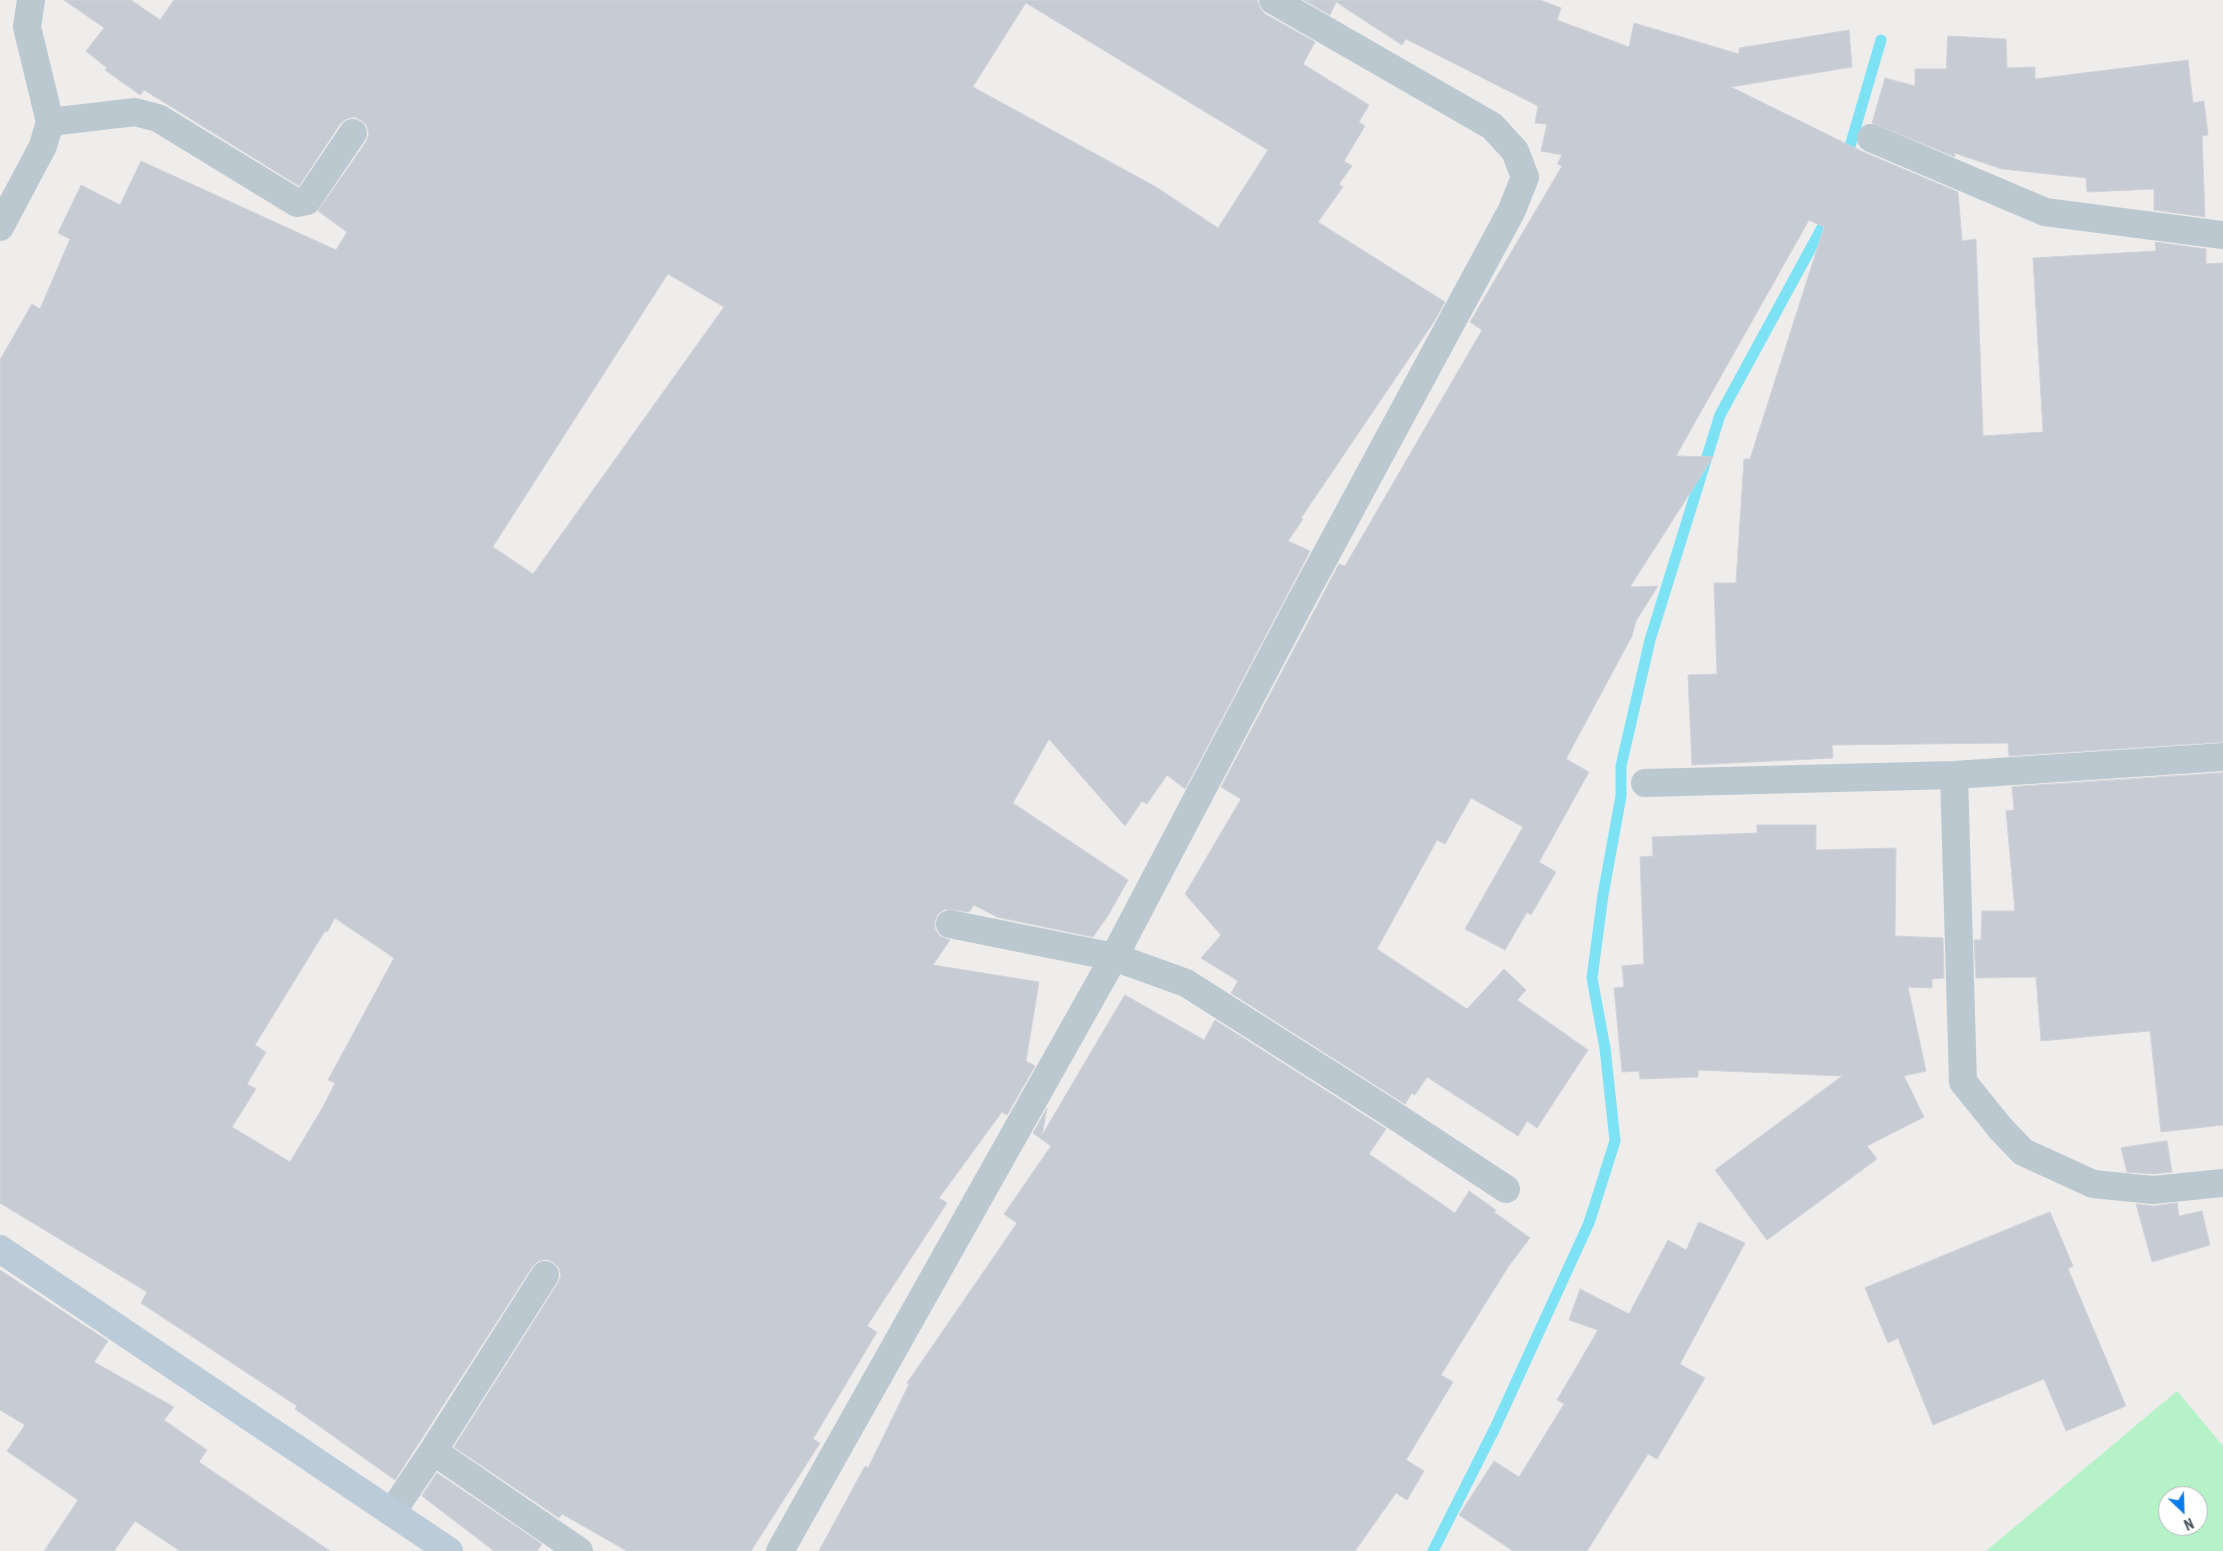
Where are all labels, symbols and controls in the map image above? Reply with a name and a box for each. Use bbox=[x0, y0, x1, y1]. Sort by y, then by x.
north arrow bbox=[2158, 1486, 2208, 1536]
text: N bbox=[2182, 1515, 2196, 1533]

